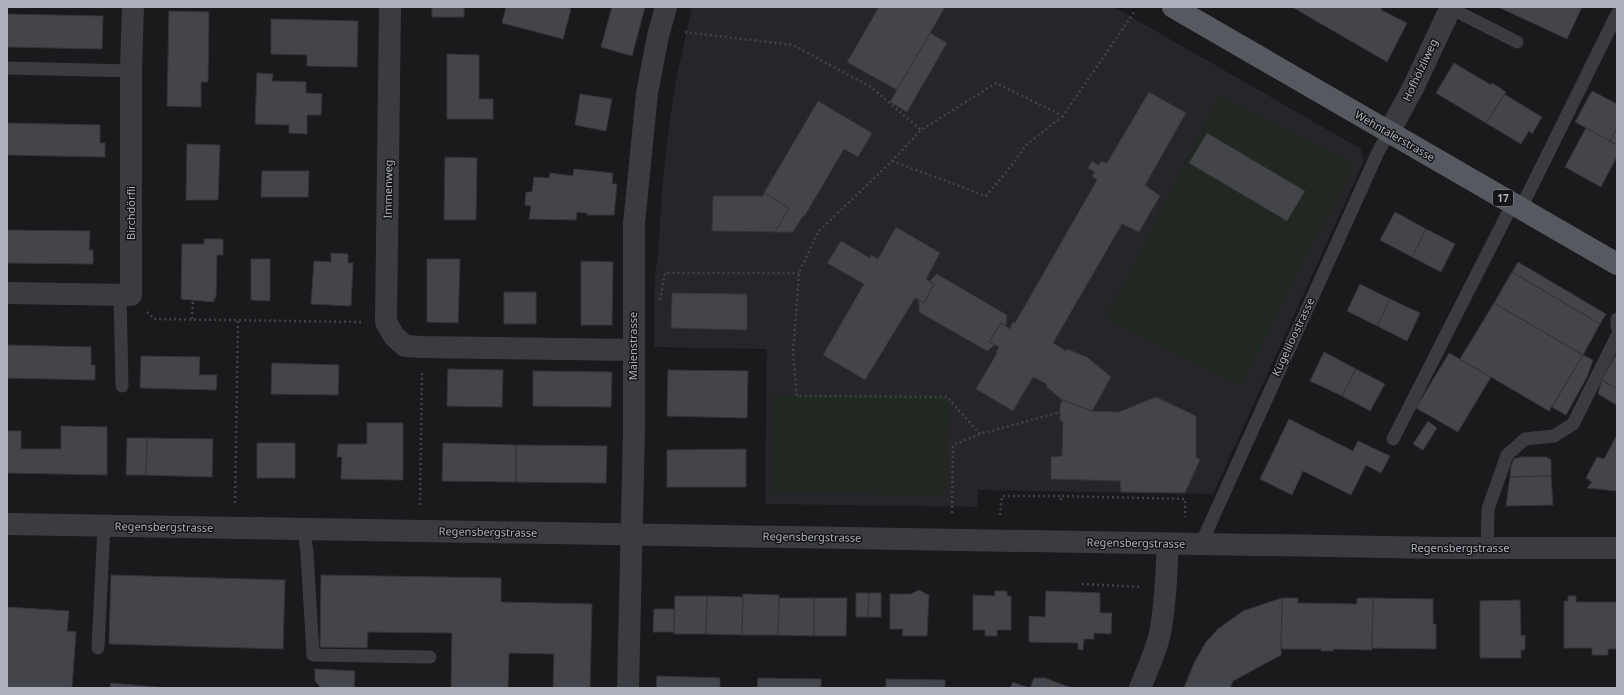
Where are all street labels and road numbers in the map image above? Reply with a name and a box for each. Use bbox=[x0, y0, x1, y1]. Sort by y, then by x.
street label: Hofhölzliweg bbox=[1399, 36, 1441, 103]
street label: Wehntalerstrasse bbox=[1353, 107, 1438, 165]
street label: Immenweg bbox=[379, 159, 396, 219]
street label: Birchdörfli bbox=[123, 186, 138, 240]
road number: 17 bbox=[1493, 190, 1513, 206]
street label: Kügeliloostrasse bbox=[1268, 295, 1317, 378]
street label: Maienstrasse bbox=[625, 312, 640, 380]
street label: Regensbergstrasse bbox=[115, 518, 213, 535]
street label: Regensbergstrasse bbox=[439, 523, 537, 540]
street label: Regensbergstrasse bbox=[763, 528, 861, 545]
street label: Regensbergstrasse bbox=[1087, 534, 1185, 551]
street label: Regensbergstrasse bbox=[1411, 540, 1509, 555]

